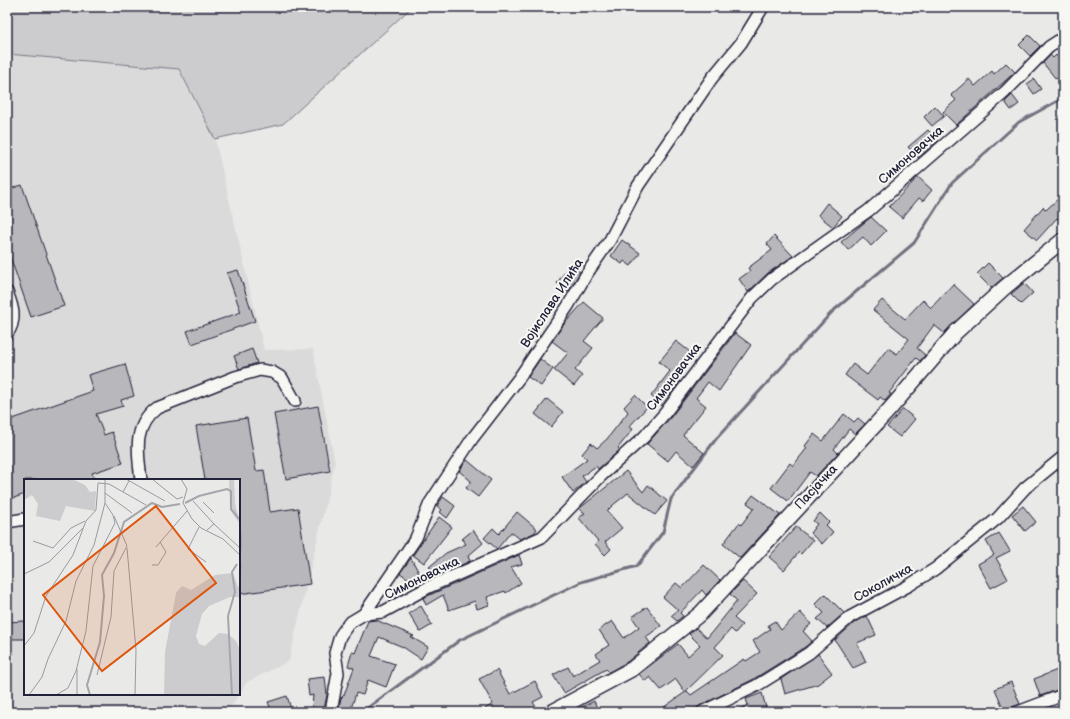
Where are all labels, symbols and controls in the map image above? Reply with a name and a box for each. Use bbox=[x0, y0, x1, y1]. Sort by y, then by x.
street label: Симоновачка bbox=[875, 122, 947, 188]
street label: Војислава Илића bbox=[517, 255, 587, 351]
street label: Симоновачка bbox=[643, 340, 705, 414]
street label: Пасјачка bbox=[791, 461, 841, 513]
inset map bbox=[24, 479, 240, 695]
street label: Симоновачка bbox=[382, 553, 462, 603]
street label: Соколичка bbox=[851, 560, 915, 606]

